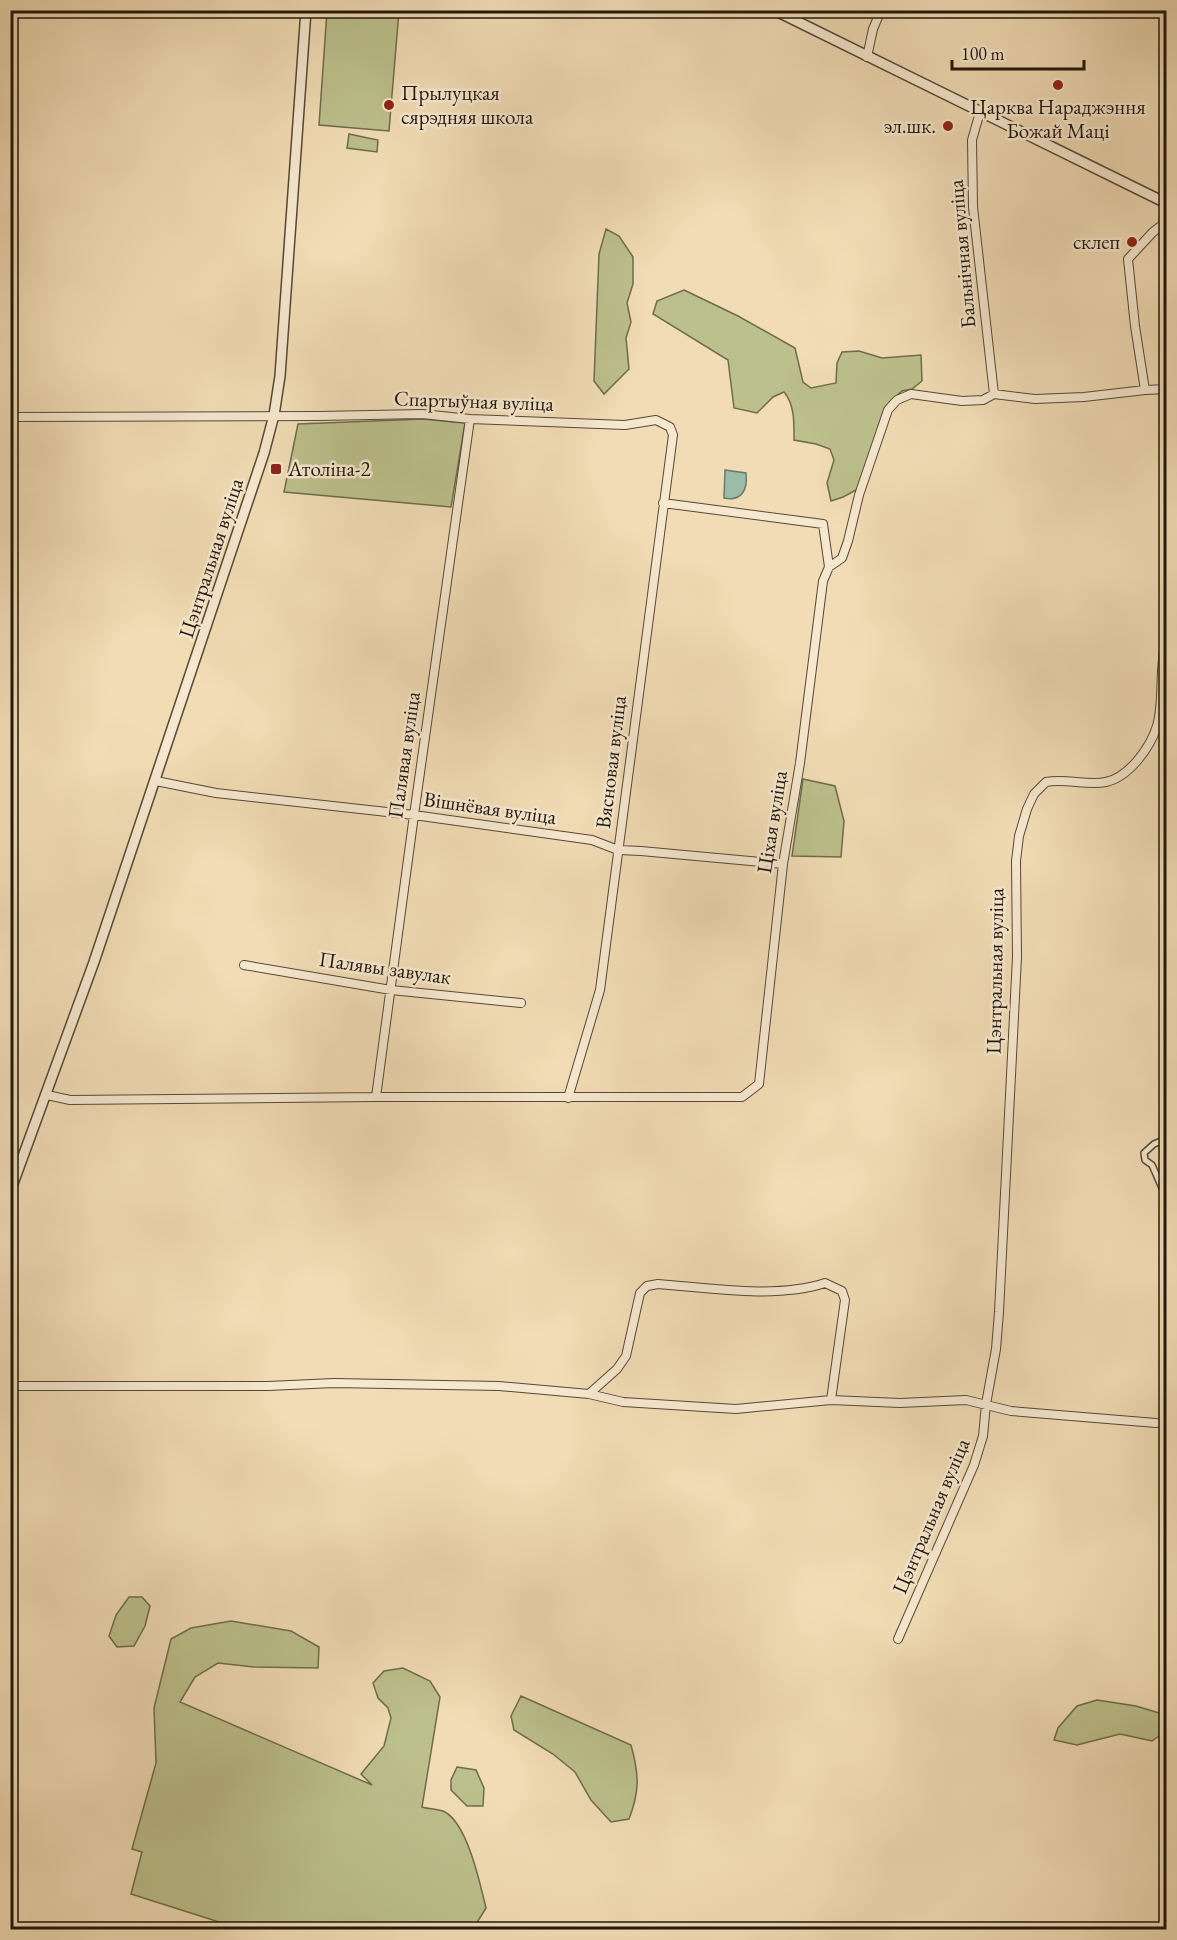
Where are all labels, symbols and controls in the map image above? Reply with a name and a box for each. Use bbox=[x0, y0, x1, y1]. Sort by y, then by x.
scale bar bbox=[952, 33, 1084, 71]
text: 100 m bbox=[961, 42, 1005, 65]
marker: Царква Нараджэння Божай Маці bbox=[1051, 78, 1065, 92]
place label: Прылуцкая сярэдняя школа bbox=[401, 79, 534, 130]
place label: Царква Нараджэння Божай Маці bbox=[970, 93, 1146, 144]
marker: Прылуцкая сярэдняя школа bbox=[382, 98, 396, 112]
place label: эл.шк. bbox=[884, 112, 936, 139]
marker: эл.шк. bbox=[941, 119, 955, 133]
street label: Бальнічная вуліца bbox=[942, 178, 981, 329]
place label: склеп bbox=[1073, 228, 1120, 255]
marker: склеп bbox=[1125, 235, 1139, 249]
street label: Спартыўная вуліца bbox=[394, 384, 555, 417]
place label: Атоліна-2 bbox=[287, 455, 371, 482]
marker: Атоліна-2 bbox=[269, 462, 283, 476]
street label: Цэнтральная вуліца bbox=[172, 474, 249, 641]
street label: Палявая вуліца bbox=[381, 689, 426, 820]
street label: Вясновая вуліца bbox=[589, 693, 632, 830]
street label: Ціхая вуліца bbox=[750, 768, 793, 875]
street label: Вішнёвая вуліца bbox=[422, 785, 559, 830]
street label: Цэнтральная вуліца bbox=[980, 887, 1009, 1054]
street label: Палявы завулак bbox=[317, 945, 453, 990]
street label: Цэнтральная вуліца bbox=[886, 1433, 976, 1598]

